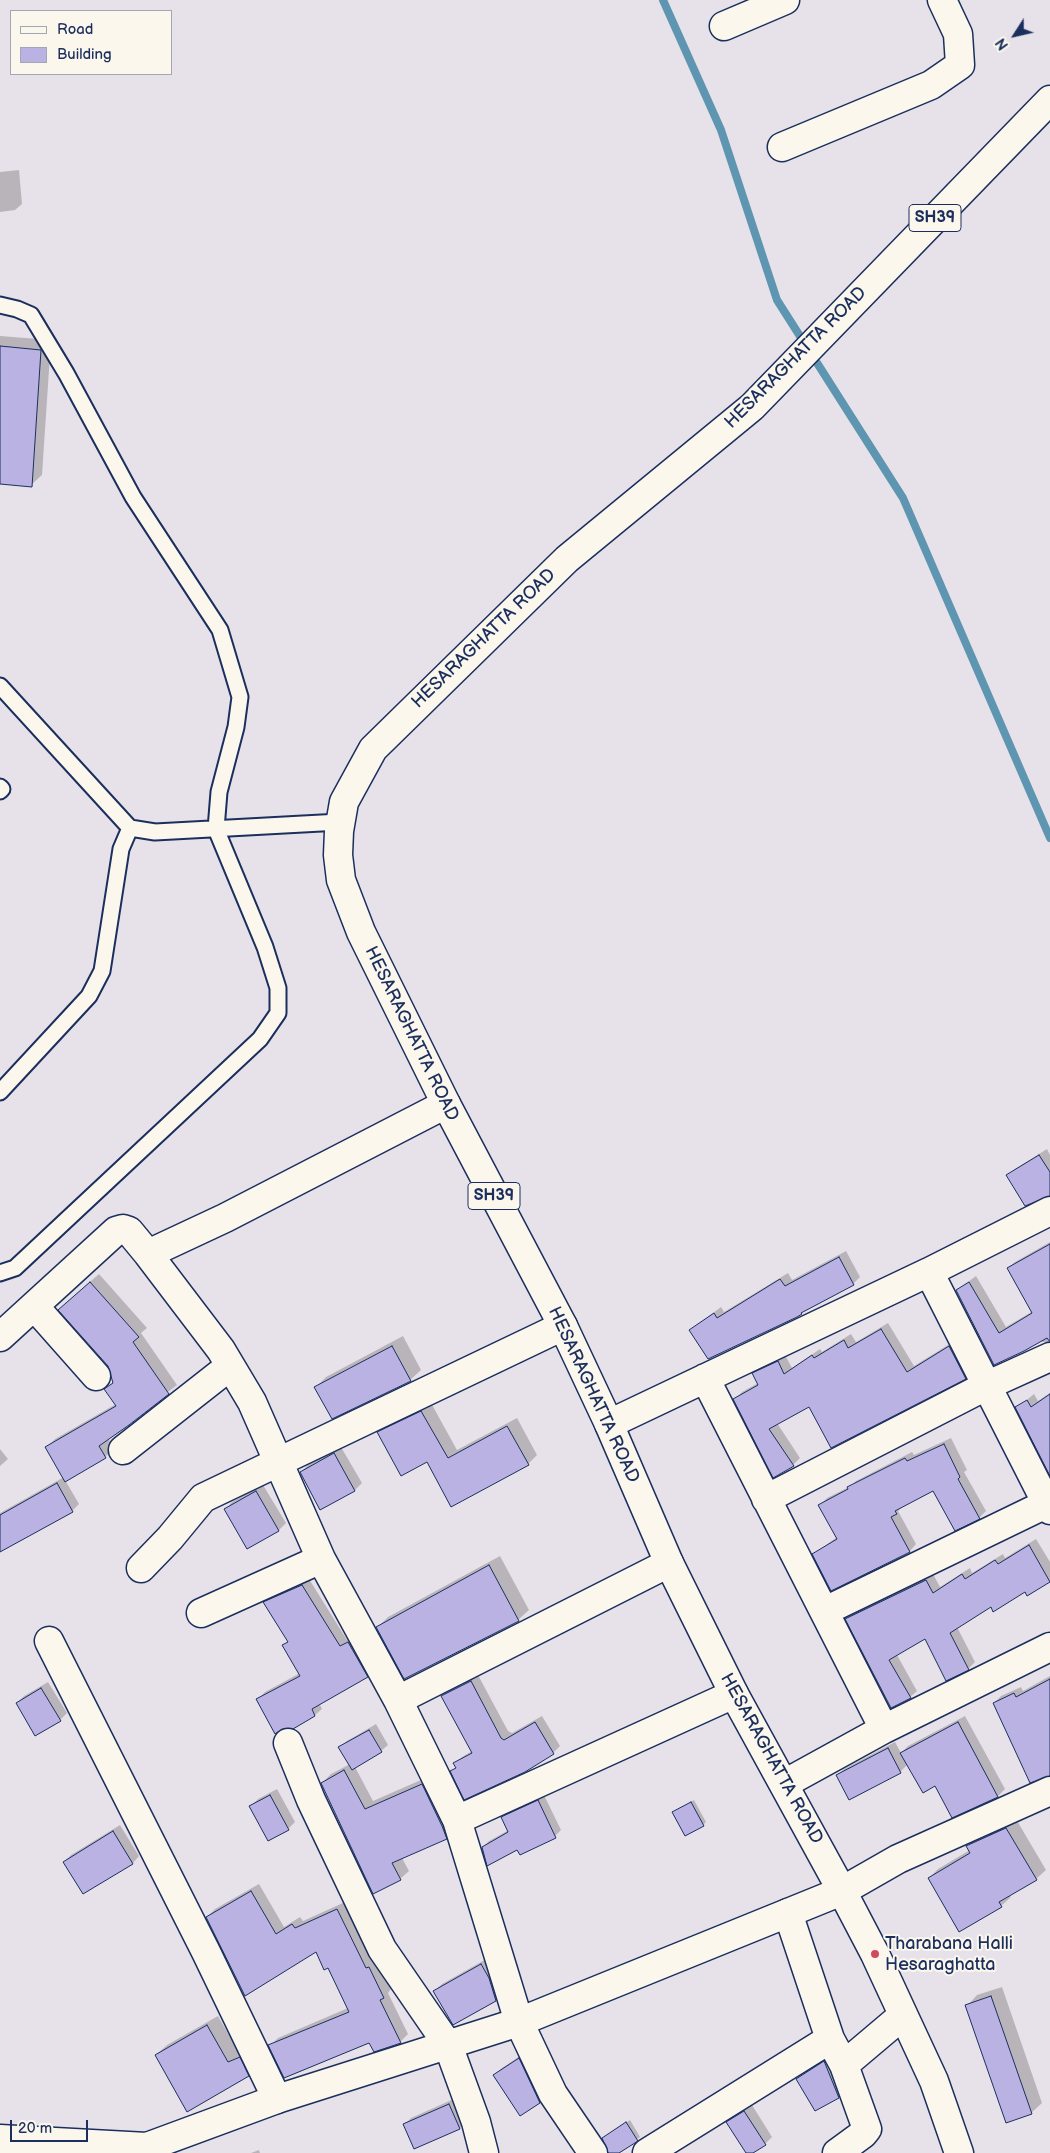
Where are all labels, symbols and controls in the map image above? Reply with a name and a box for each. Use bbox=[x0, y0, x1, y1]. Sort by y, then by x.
legend bbox=[10, 10, 172, 75]
north arrow bbox=[990, 10, 1040, 60]
text: Road bbox=[57, 20, 93, 39]
text: N bbox=[992, 35, 1012, 53]
text: Building bbox=[57, 45, 112, 64]
road number: SH39 bbox=[909, 204, 961, 232]
street label: HESARAGHATTA ROAD bbox=[721, 283, 871, 433]
street label: HESARAGHATTA ROAD bbox=[408, 565, 560, 713]
street label: HESARAGHATTA ROAD bbox=[359, 943, 463, 1125]
road number: SH39 bbox=[468, 1182, 520, 1210]
street label: HESARAGHATTA ROAD bbox=[543, 1304, 643, 1486]
street label: HESARAGHATTA ROAD bbox=[715, 1670, 827, 1848]
place label: Tharabana Halli Hesaraghatta bbox=[885, 1933, 1013, 1976]
marker: Tharabana Halli Hesaraghatta bbox=[869, 1948, 881, 1960]
scale bar bbox=[12, 2110, 90, 2142]
text: 20 m bbox=[18, 2119, 52, 2138]

